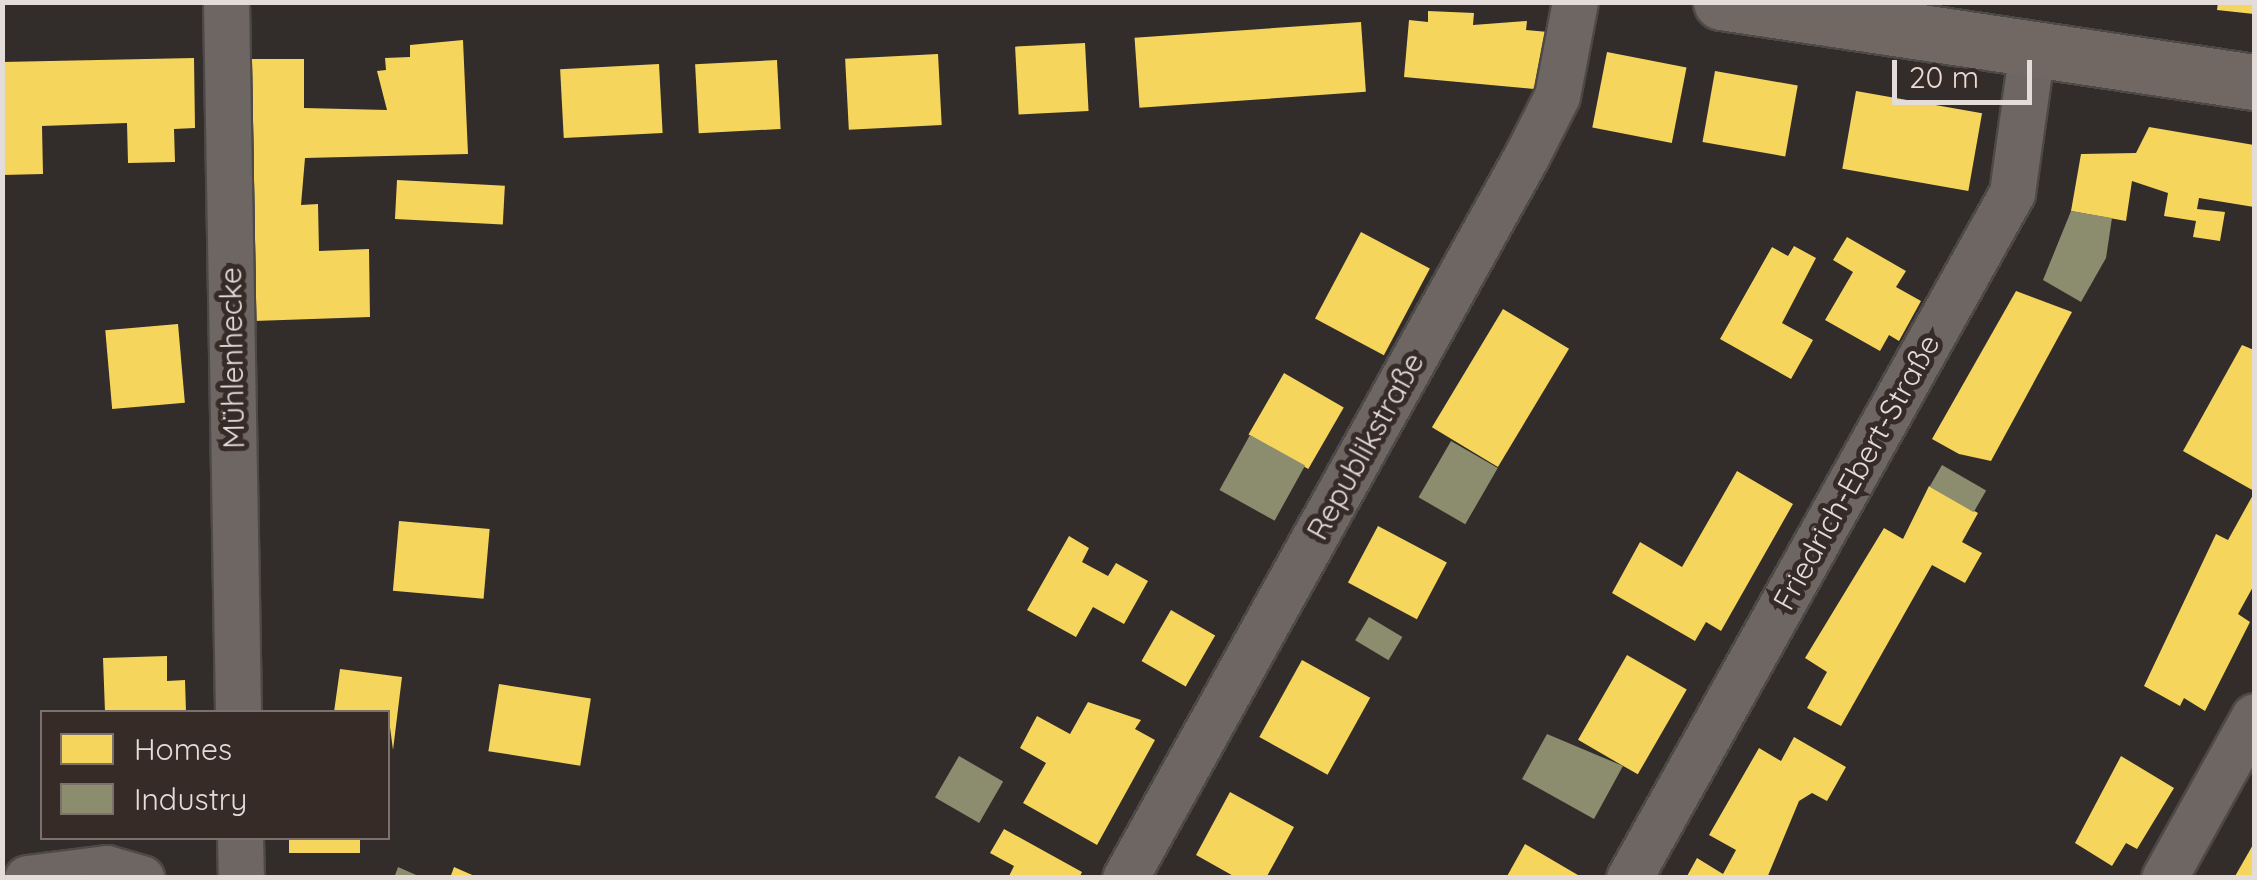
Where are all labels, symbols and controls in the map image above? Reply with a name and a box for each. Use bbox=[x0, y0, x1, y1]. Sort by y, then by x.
scale bar bbox=[1897, 40, 2037, 102]
text: 20 m bbox=[1909, 58, 1979, 96]
street label: Mühlenhecke bbox=[212, 267, 252, 449]
street label: Friedrich-Ebert-Straße bbox=[1765, 328, 1947, 616]
street label: Republikstraße bbox=[1299, 346, 1431, 546]
legend bbox=[40, 710, 390, 840]
text: Homes bbox=[134, 730, 232, 768]
text: Industry bbox=[134, 780, 247, 818]

